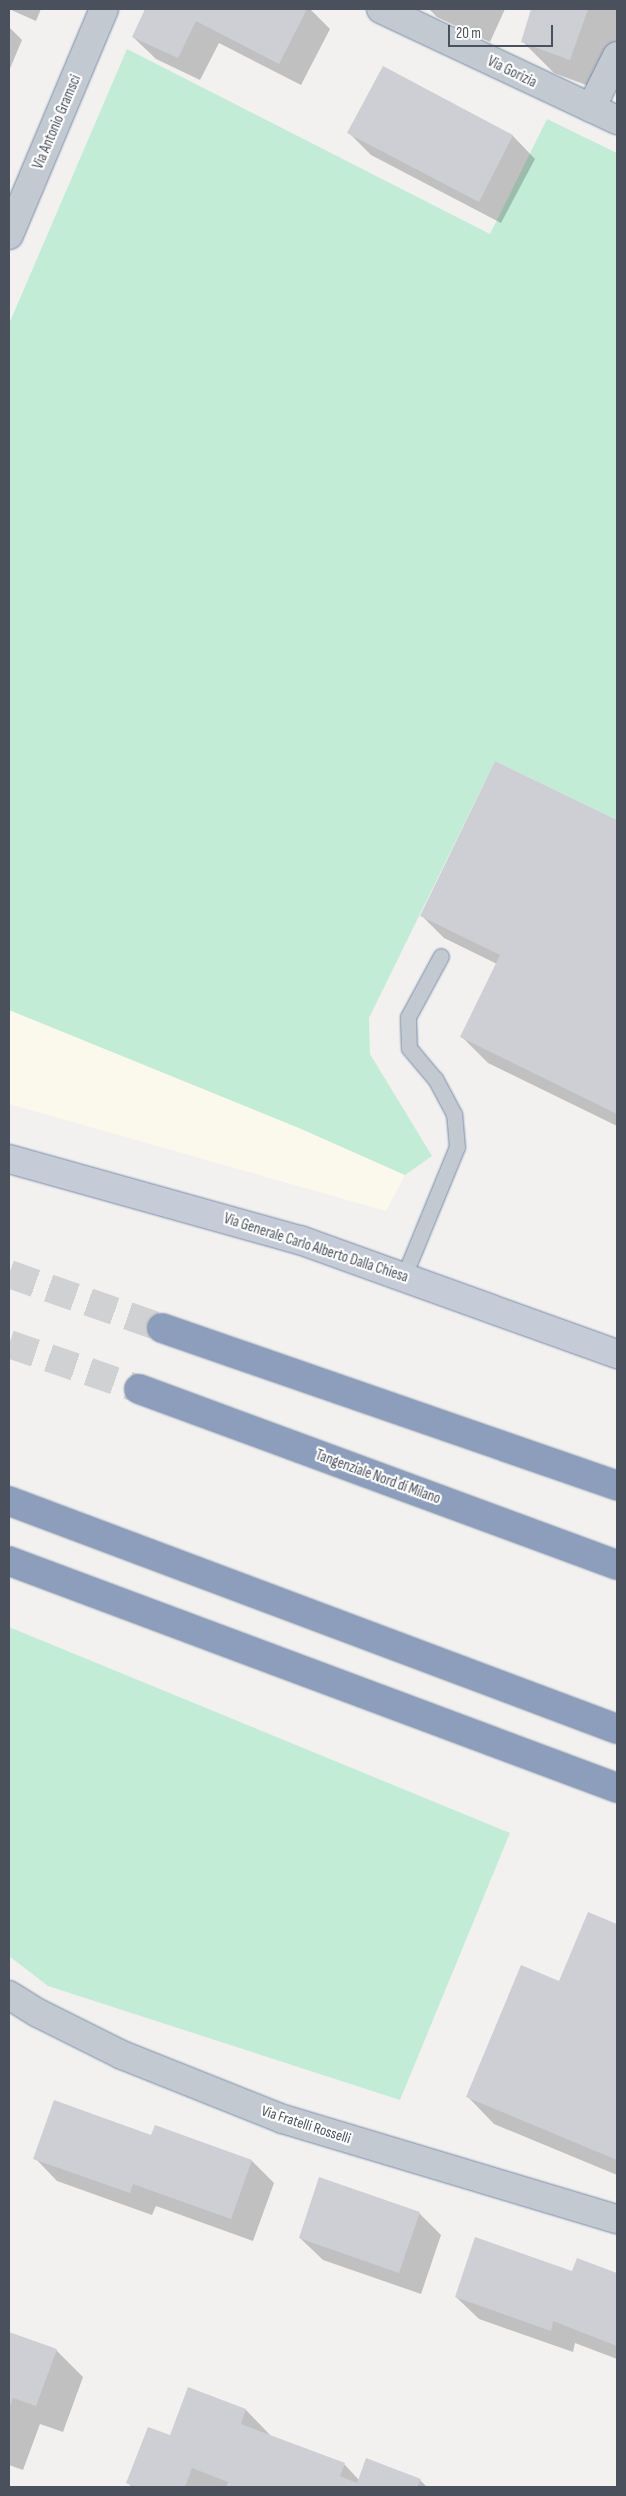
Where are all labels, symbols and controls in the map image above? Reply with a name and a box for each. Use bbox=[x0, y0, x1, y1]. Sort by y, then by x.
scale bar bbox=[451, 15, 556, 47]
text: 20 m bbox=[456, 24, 481, 43]
street label: Via Gorizia bbox=[484, 52, 540, 92]
street label: Via Antonio Gramsci bbox=[29, 72, 85, 172]
street label: Via Generale Carlo Alberto Dalla Chiesa bbox=[222, 1210, 410, 1286]
street label: Tangenziale Nord di Milano bbox=[313, 1446, 443, 1508]
street label: Via Fratelli Rosselli bbox=[259, 2102, 353, 2148]

